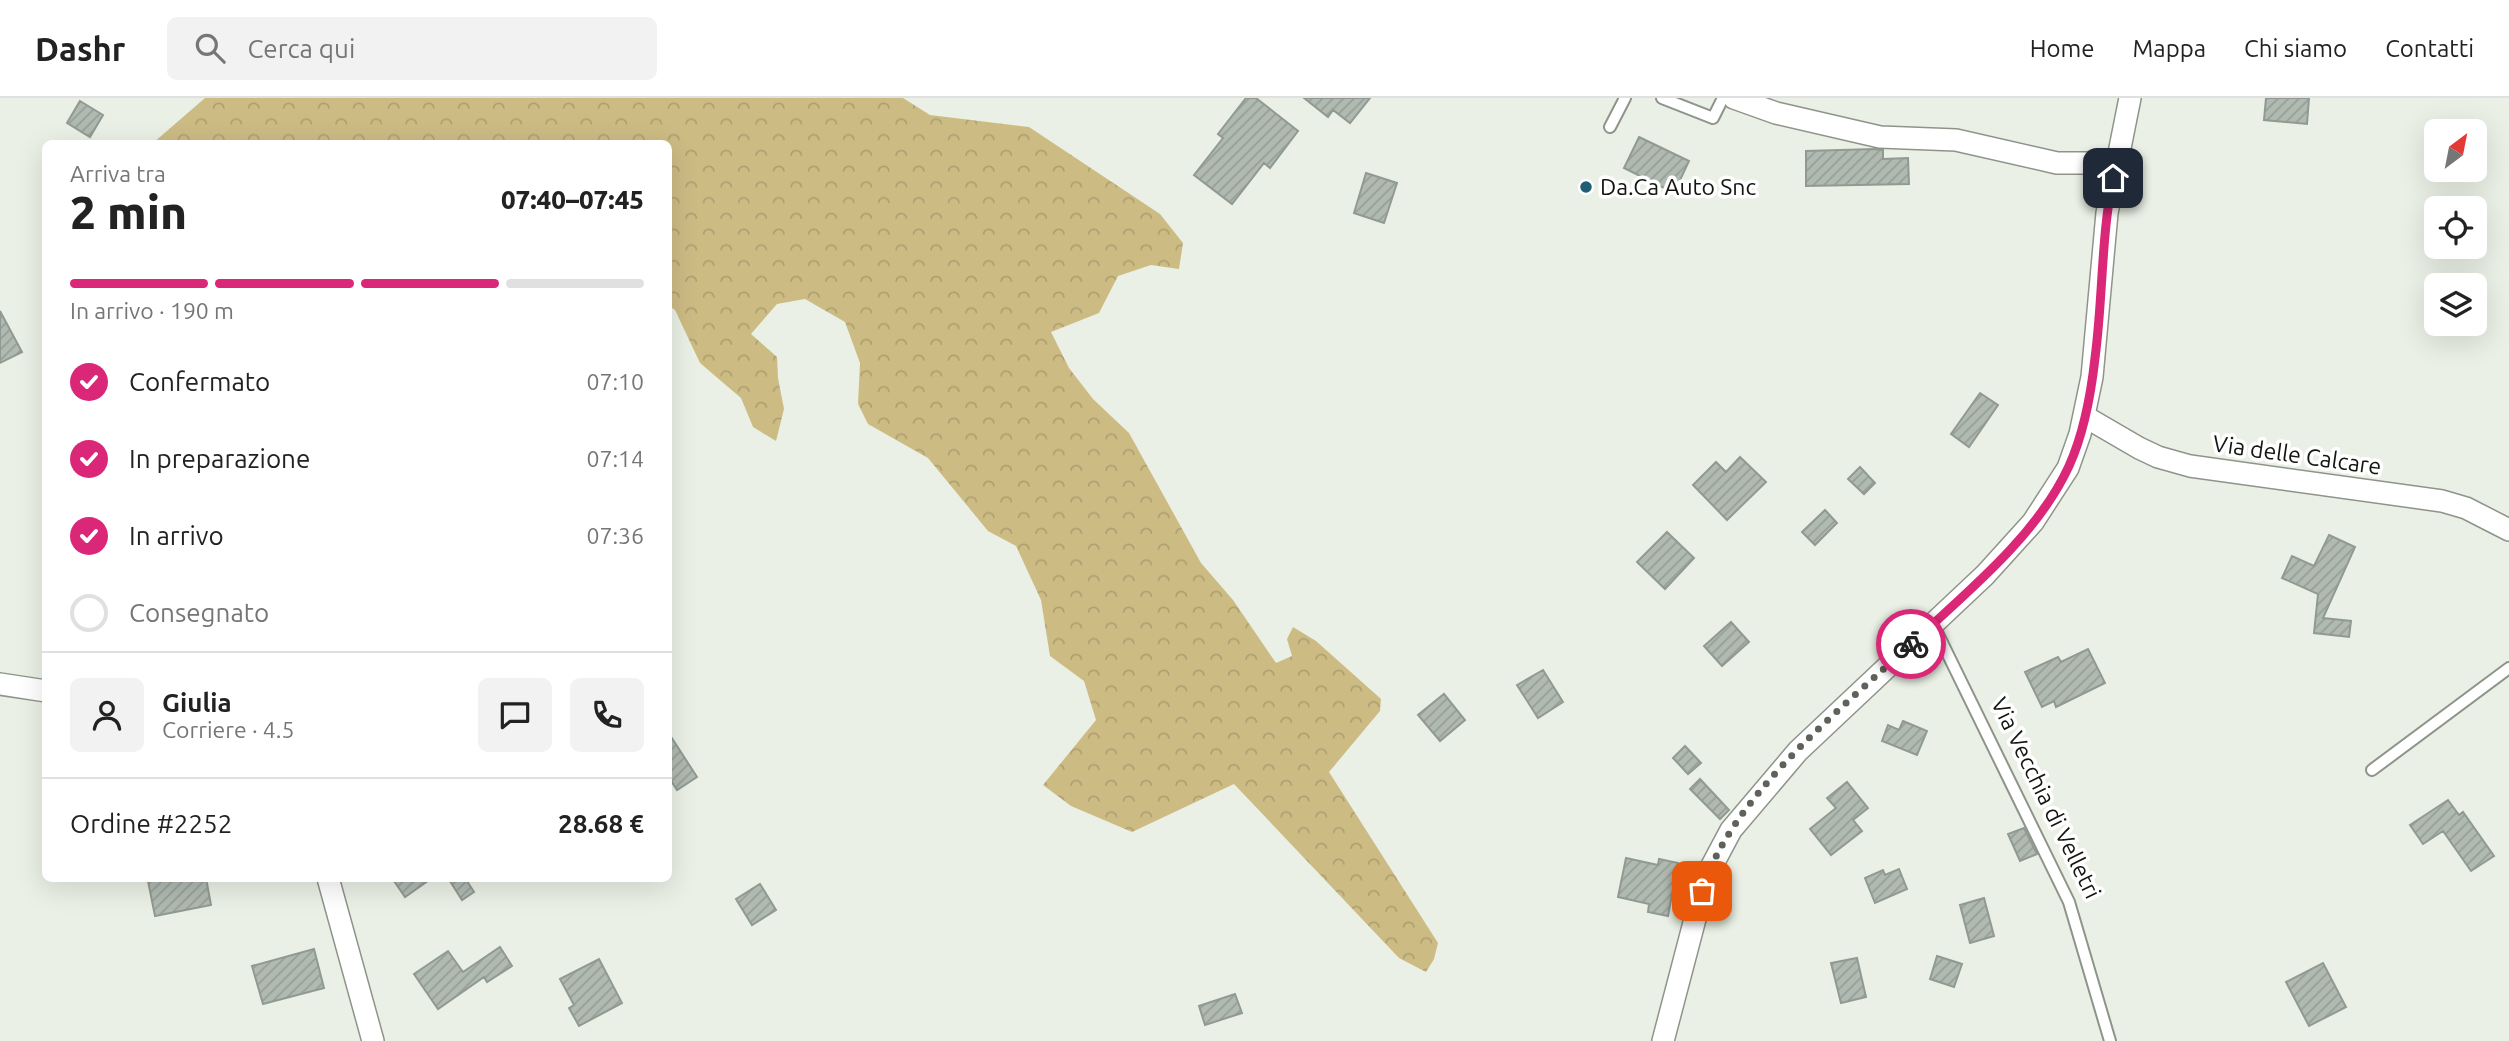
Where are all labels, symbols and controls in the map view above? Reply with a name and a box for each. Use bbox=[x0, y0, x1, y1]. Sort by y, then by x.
search box bbox=[167, 17, 657, 80]
icon: search bbox=[191, 29, 229, 67]
text: Dashr bbox=[35, 30, 125, 67]
text: Cerca qui bbox=[247, 34, 355, 63]
text: Home bbox=[2030, 35, 2094, 62]
text: Mappa bbox=[2132, 35, 2206, 62]
text: Chi siamo bbox=[2244, 35, 2347, 62]
text: Contatti bbox=[2385, 35, 2474, 62]
north arrow bbox=[2424, 119, 2487, 182]
map controls bbox=[2424, 119, 2487, 336]
pin bbox=[2083, 148, 2143, 208]
icon: home bbox=[2094, 159, 2132, 197]
text: Arriva tra bbox=[70, 161, 166, 186]
place label: Da.Ca Auto Snc bbox=[1600, 174, 1756, 199]
marker: Da.Ca Auto Snc bbox=[1578, 179, 1594, 195]
text: 07:40–07:45 bbox=[501, 185, 644, 214]
text: 2 min bbox=[70, 186, 187, 238]
button: locate bbox=[2424, 196, 2487, 259]
button: layers bbox=[2424, 273, 2487, 336]
text: In arrivo · 190 m bbox=[70, 298, 234, 323]
icon: check bbox=[70, 363, 108, 401]
text: Confermato bbox=[129, 367, 270, 396]
text: 07:10 bbox=[586, 369, 644, 394]
street label: Via delle Calcare bbox=[2211, 430, 2383, 479]
icon: check bbox=[70, 440, 108, 478]
text: In preparazione bbox=[129, 444, 310, 473]
text: 07:14 bbox=[586, 446, 644, 471]
icon: check bbox=[70, 517, 108, 555]
text: In arrivo bbox=[129, 521, 224, 550]
text: 07:36 bbox=[586, 523, 644, 548]
text: Consegnato bbox=[129, 598, 269, 627]
courier bbox=[1876, 609, 1946, 679]
icon: bike bbox=[1892, 625, 1930, 663]
button: person bbox=[70, 678, 144, 752]
button: chat bbox=[478, 678, 552, 752]
button: phone bbox=[570, 678, 644, 752]
text: Giulia bbox=[162, 688, 232, 717]
street label: Via Vecchia di Velletri bbox=[1987, 693, 2106, 902]
text: Corriere · 4.5 bbox=[162, 717, 294, 742]
text: Ordine #2252 bbox=[70, 809, 232, 838]
text: 28.68 € bbox=[558, 809, 644, 838]
pin bbox=[1672, 861, 1732, 921]
icon: bag bbox=[1683, 872, 1721, 910]

